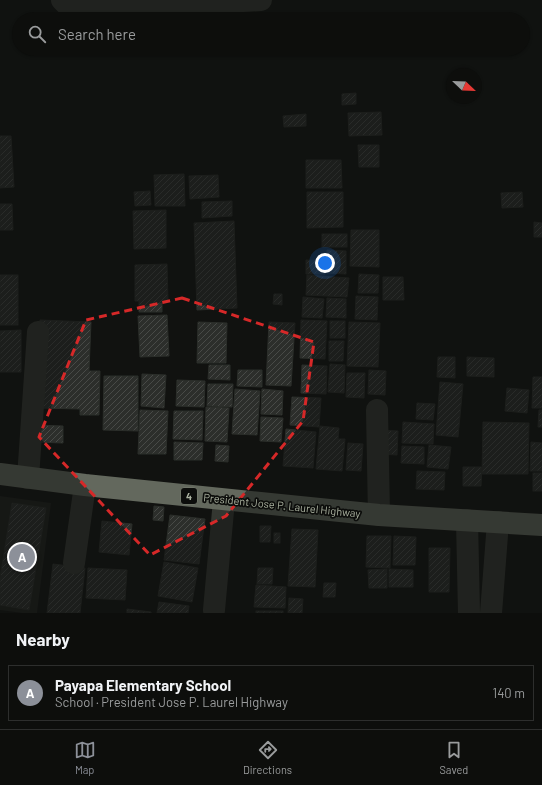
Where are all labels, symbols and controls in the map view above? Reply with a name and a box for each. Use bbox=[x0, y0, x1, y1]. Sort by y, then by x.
search box bbox=[12, 12, 530, 56]
icon: search bbox=[26, 23, 48, 45]
text: Search here bbox=[58, 25, 136, 43]
north arrow bbox=[446, 68, 482, 104]
your location bbox=[315, 253, 335, 273]
road number: 4 bbox=[181, 488, 197, 504]
street label: President Jose P. Laurel Highway bbox=[203, 490, 361, 520]
pin: A bbox=[9, 542, 35, 572]
text: Nearby bbox=[16, 629, 70, 649]
text: Payapa Elementary School bbox=[55, 676, 231, 694]
text: A bbox=[26, 685, 34, 701]
text: 140 m bbox=[493, 685, 525, 701]
text: School · President Jose P. Laurel Highway bbox=[55, 694, 288, 710]
tab: Map bbox=[74, 739, 96, 776]
tab: Directions bbox=[243, 739, 292, 776]
tab: Saved bbox=[439, 739, 468, 776]

